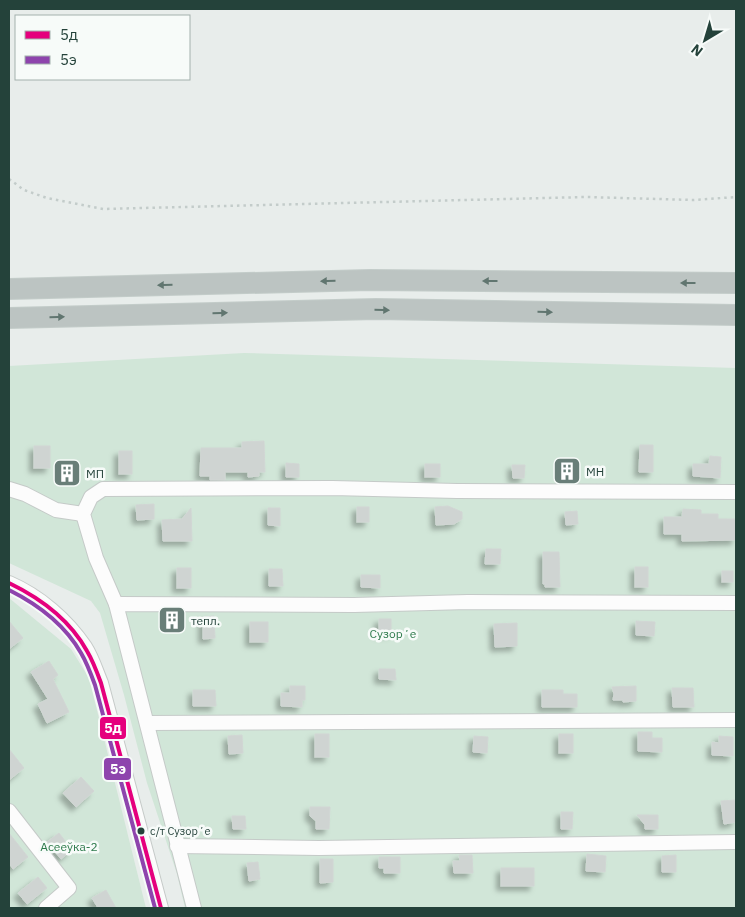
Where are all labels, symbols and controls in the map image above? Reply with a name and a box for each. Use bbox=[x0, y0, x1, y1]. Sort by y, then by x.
legend bbox=[15, 15, 190, 80]
north arrow bbox=[680, 15, 730, 65]
text: 5д bbox=[60, 25, 78, 44]
text: N bbox=[687, 40, 707, 60]
text: 5э bbox=[60, 50, 77, 69]
one-way arrow bbox=[319, 277, 335, 285]
one-way arrow bbox=[482, 277, 498, 285]
one-way arrow bbox=[679, 279, 695, 287]
one-way arrow bbox=[157, 281, 173, 289]
one-way arrow bbox=[375, 306, 391, 314]
one-way arrow bbox=[537, 308, 553, 316]
one-way arrow bbox=[212, 309, 228, 317]
one-way arrow bbox=[50, 312, 66, 320]
building icon: МН bbox=[552, 456, 582, 486]
building icon: МП bbox=[52, 458, 82, 488]
place label: МН bbox=[586, 464, 604, 479]
place label: МП bbox=[86, 466, 104, 481]
building icon: тепл. bbox=[157, 605, 187, 635]
place label: тепл. bbox=[191, 613, 220, 628]
park label: Сузорʼе bbox=[370, 626, 417, 641]
line badge: 5д bbox=[99, 716, 127, 740]
text: 5д bbox=[104, 719, 122, 737]
line badge: 5э bbox=[103, 757, 132, 781]
text: 5э bbox=[110, 760, 126, 778]
place label: с/т Сузорʼе bbox=[150, 824, 211, 838]
marker: с/т Сузорʼе bbox=[136, 826, 146, 836]
park label: Асееўка-2 bbox=[40, 839, 98, 854]

